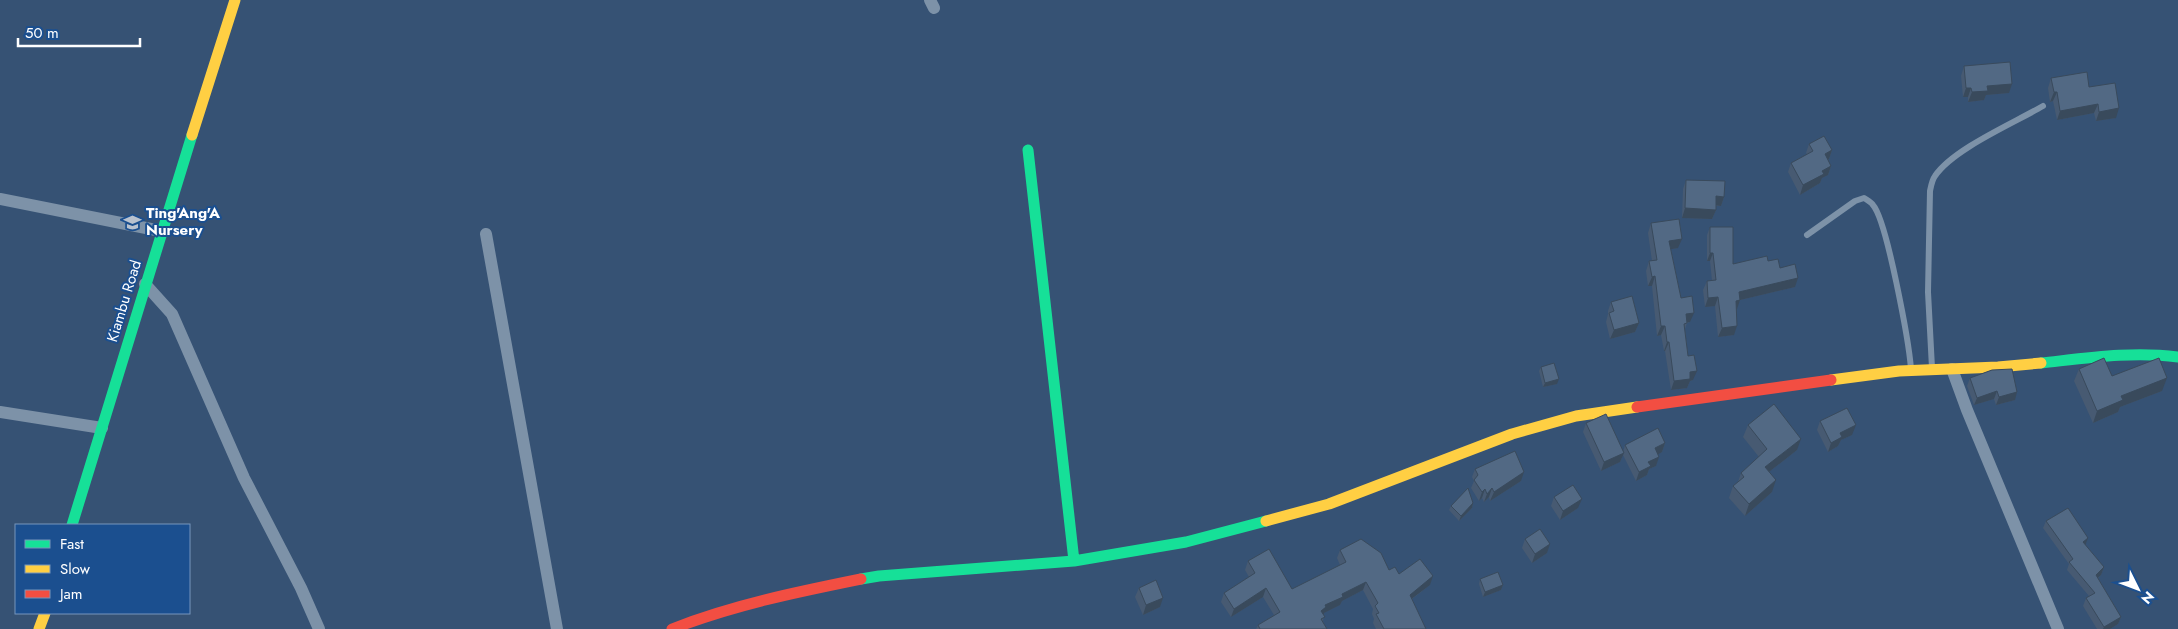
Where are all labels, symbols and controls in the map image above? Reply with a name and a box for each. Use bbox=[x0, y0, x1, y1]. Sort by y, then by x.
scale bar bbox=[18, 15, 140, 47]
text: 50 m bbox=[25, 22, 59, 44]
place label: Ting'Ang'A Nursery bbox=[146, 202, 221, 241]
school or university icon: Ting'Ang'A Nursery bbox=[122, 212, 142, 232]
street label: Kiambu Road bbox=[101, 257, 147, 345]
legend bbox=[15, 524, 190, 614]
text: Fast bbox=[60, 533, 84, 555]
text: Slow bbox=[60, 558, 91, 580]
north arrow bbox=[2113, 564, 2163, 614]
text: Jam bbox=[58, 583, 83, 605]
text: N bbox=[2137, 587, 2159, 609]

